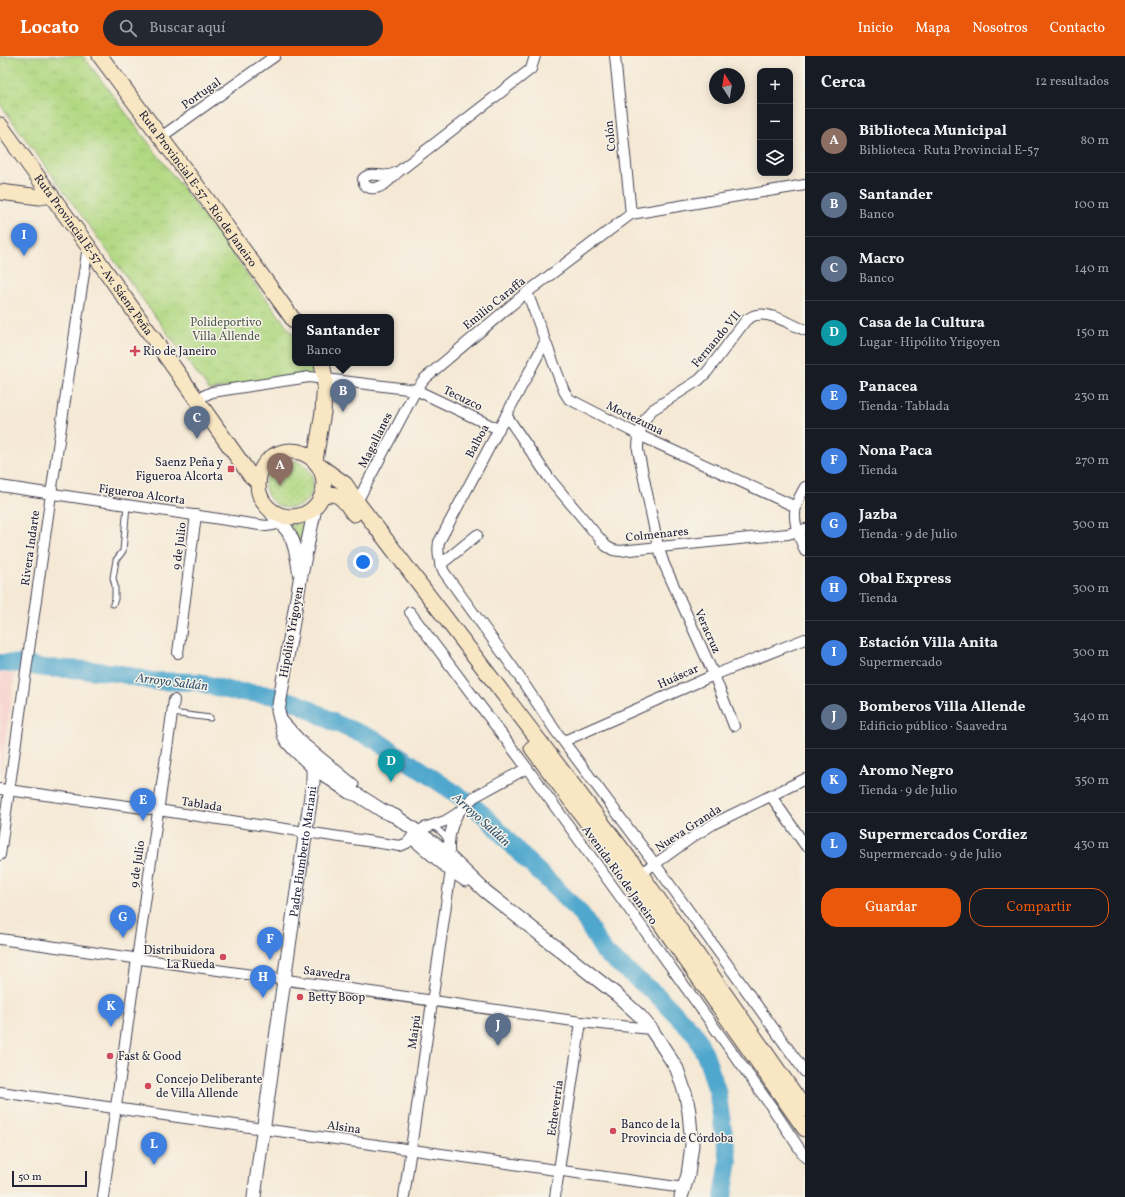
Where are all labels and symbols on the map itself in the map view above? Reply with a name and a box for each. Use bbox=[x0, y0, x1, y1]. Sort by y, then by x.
north arrow bbox=[709, 68, 745, 104]
street label: Portugal bbox=[179, 74, 225, 113]
street label: Ruta Provincial E-57 - Río de Janeiro bbox=[135, 108, 260, 271]
street label: Colón bbox=[601, 120, 621, 152]
street label: Ruta Provincial E-57 - Av. Sáenz Peña bbox=[30, 172, 156, 339]
pin: I bbox=[11, 223, 37, 256]
street label: Emilio Caraffa bbox=[460, 274, 529, 334]
street label: Fernando VII bbox=[688, 308, 745, 371]
park label: Polideportivo Villa Allende bbox=[190, 315, 262, 345]
place label: Rio de Janeiro bbox=[143, 344, 216, 360]
marker: Rio de Janeiro bbox=[130, 346, 140, 356]
pin: B bbox=[330, 379, 356, 412]
street label: Tecuzco bbox=[440, 383, 485, 415]
street label: Moctezuma bbox=[603, 398, 666, 440]
pin: C bbox=[184, 406, 210, 439]
street label: Magallanes bbox=[355, 410, 397, 471]
street label: Balboa bbox=[462, 422, 493, 461]
pin: A bbox=[267, 453, 293, 486]
place label: Saenz Peña y Figueroa Alcorta bbox=[136, 455, 223, 485]
marker: Saenz Peña y Figueroa Alcorta bbox=[226, 464, 236, 474]
street label: Figueroa Alcorta bbox=[97, 481, 186, 509]
street label: Rivera Indarte bbox=[18, 509, 44, 587]
street label: 9 de Julio bbox=[169, 521, 191, 571]
street label: Colmenares bbox=[625, 524, 689, 546]
your location bbox=[353, 552, 373, 572]
street label: Hipólito Yrigoyen bbox=[276, 585, 308, 679]
street label: Veracruz bbox=[690, 607, 724, 656]
street label: Huáscar bbox=[655, 661, 701, 693]
water label: Arroyo Saldán bbox=[134, 670, 209, 696]
pin: D bbox=[378, 749, 404, 782]
street label: Padre Humberto Mariani bbox=[286, 785, 321, 918]
pin: E bbox=[130, 788, 156, 821]
water label: Arroyo Saldán bbox=[447, 789, 514, 852]
street label: Tablada bbox=[180, 794, 223, 816]
street label: Nueva Granda bbox=[652, 802, 725, 856]
street label: Avenida Río de Janeiro bbox=[578, 823, 661, 928]
street label: 9 de Julio bbox=[127, 839, 149, 889]
pin: G bbox=[110, 905, 136, 938]
pin: F bbox=[257, 927, 283, 960]
place label: Distribuidora La Rueda bbox=[144, 943, 215, 973]
marker: Distribuidora La Rueda bbox=[218, 952, 228, 962]
street label: Saavedra bbox=[302, 963, 352, 985]
pin: H bbox=[250, 965, 276, 998]
place label: Betty Boop bbox=[308, 990, 365, 1006]
marker: Betty Boop bbox=[295, 992, 305, 1002]
pin: K bbox=[98, 994, 124, 1027]
pin: J bbox=[485, 1013, 511, 1046]
street label: Maipú bbox=[405, 1014, 425, 1050]
place label: Fast & Good bbox=[118, 1049, 182, 1065]
marker: Fast & Good bbox=[105, 1051, 115, 1061]
place label: Concejo Deliberante de Villa Allende bbox=[156, 1072, 263, 1102]
street label: Echeverría bbox=[544, 1079, 568, 1137]
marker: Concejo Deliberante de Villa Allende bbox=[143, 1081, 153, 1091]
place label: Banco de la Provincia de Córdoba bbox=[621, 1117, 733, 1147]
street label: Alsina bbox=[326, 1118, 362, 1138]
marker: Banco de la Provincia de Córdoba bbox=[608, 1126, 618, 1136]
pin: L bbox=[141, 1132, 167, 1165]
scale bar bbox=[12, 1169, 87, 1188]

